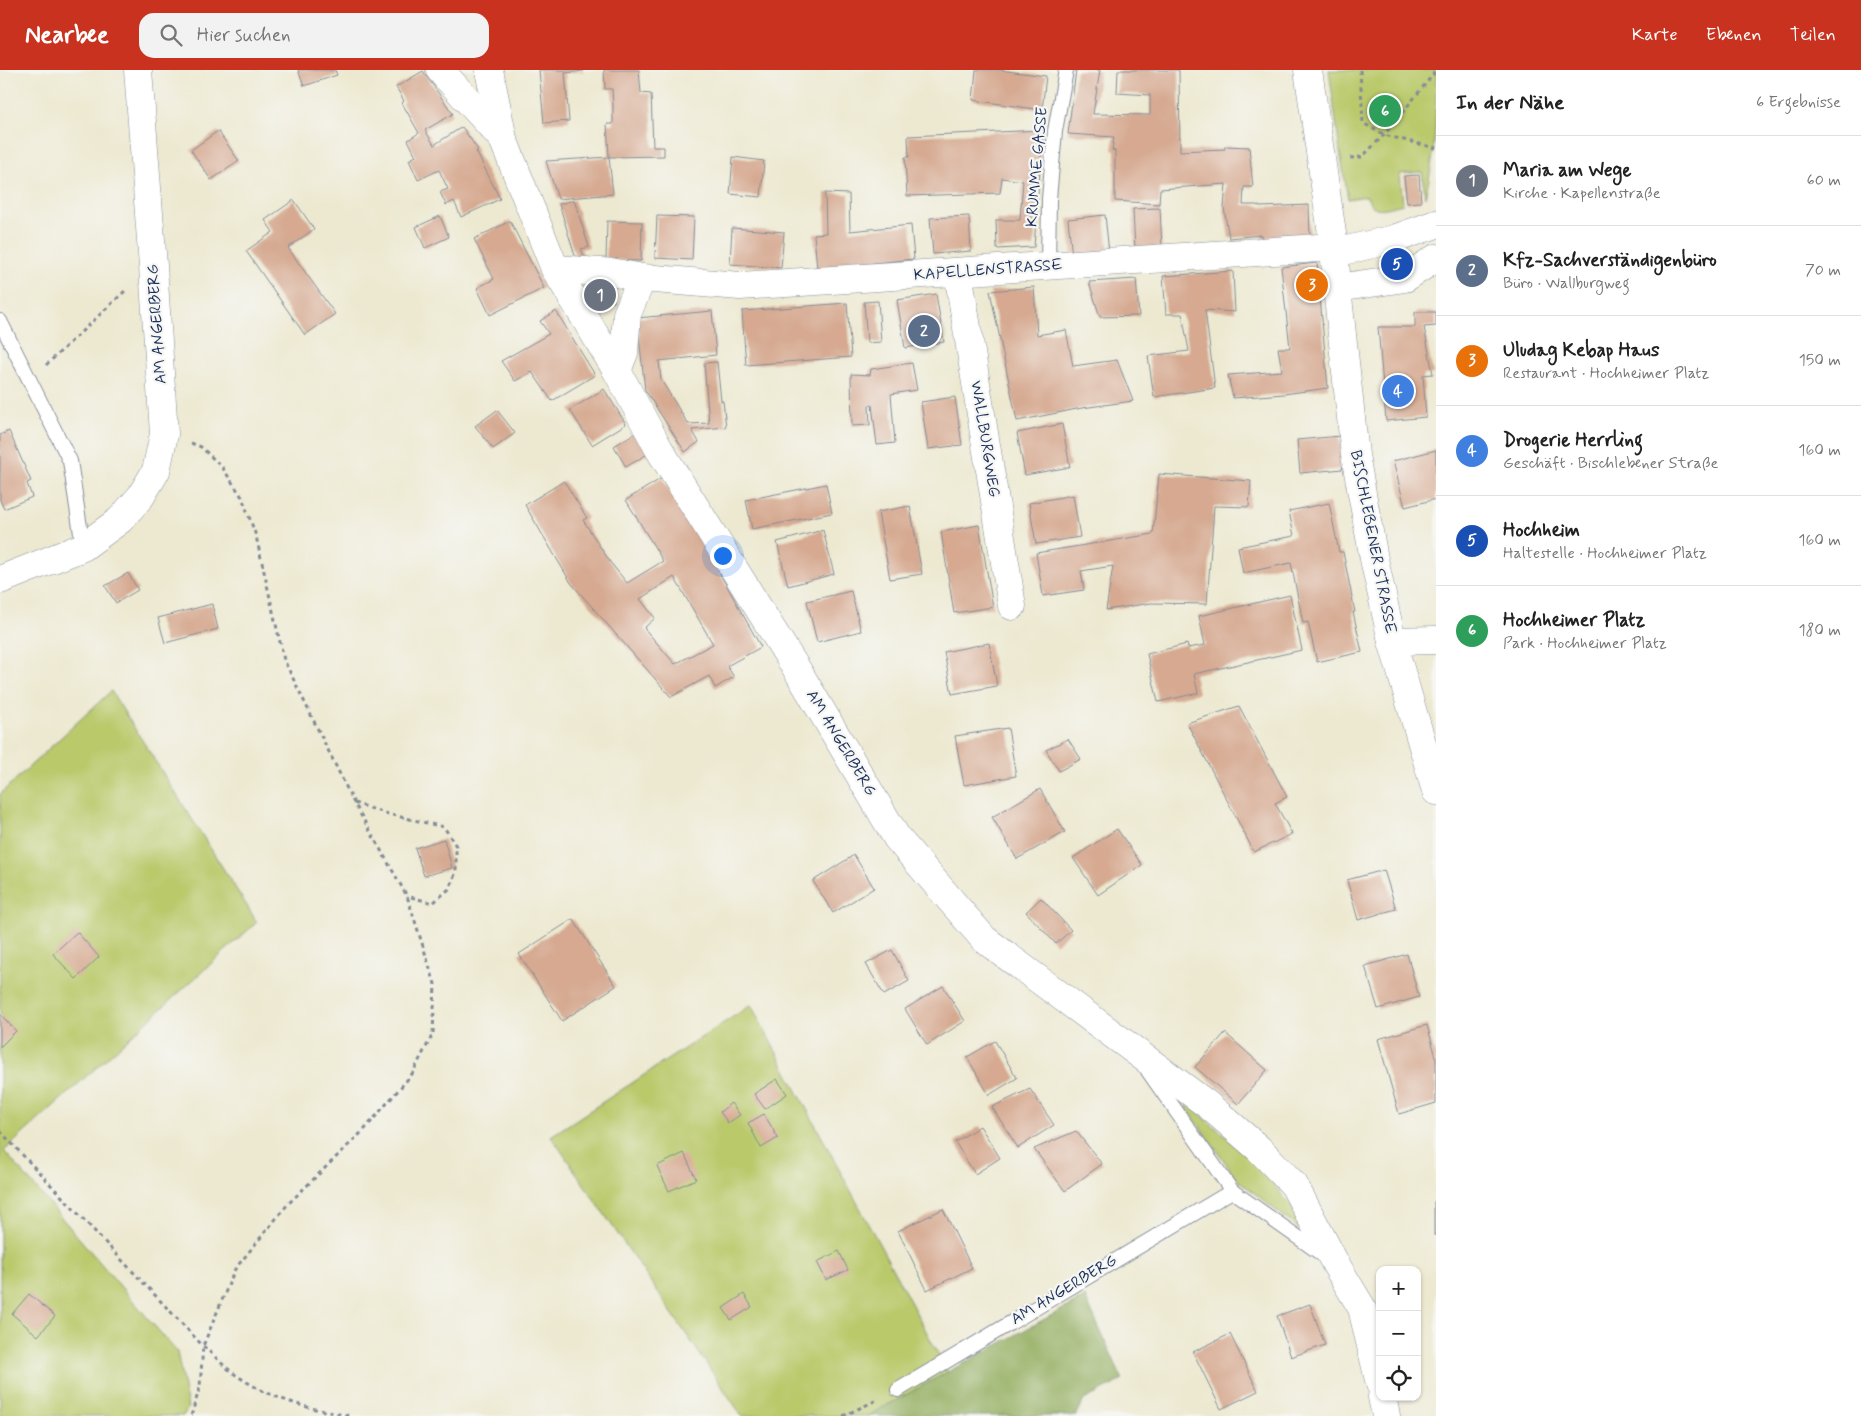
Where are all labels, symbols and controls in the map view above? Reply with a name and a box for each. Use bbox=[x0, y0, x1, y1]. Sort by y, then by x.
search box bbox=[139, 13, 489, 58]
text: Nearbee bbox=[25, 20, 109, 51]
icon: search bbox=[157, 21, 185, 49]
text: Hier suchen bbox=[197, 23, 291, 48]
text: Karte bbox=[1632, 23, 1678, 47]
text: Ebenen bbox=[1706, 23, 1762, 47]
text: Teilen bbox=[1790, 23, 1836, 47]
text: In der Nähe bbox=[1456, 89, 1564, 117]
pin: 6 bbox=[1369, 92, 1401, 130]
text: 6 Ergebnisse bbox=[1756, 92, 1841, 113]
street label: KRUMME GASSE bbox=[1021, 106, 1053, 228]
text: Maria am Wege bbox=[1503, 158, 1631, 183]
text: 1 bbox=[1468, 170, 1476, 191]
text: 60 m bbox=[1807, 170, 1841, 191]
text: Kirche · Kapellenstraße bbox=[1503, 183, 1661, 204]
pin: 5 bbox=[1381, 245, 1413, 283]
text: Kfz-Sachverständigenbüro bbox=[1503, 248, 1717, 273]
street label: KAPELLENSTRASSE bbox=[913, 254, 1063, 286]
text: 2 bbox=[1468, 260, 1476, 281]
text: 70 m bbox=[1805, 260, 1841, 281]
street label: AM ANGERBERG bbox=[142, 263, 172, 385]
pin: 3 bbox=[1296, 266, 1328, 304]
text: Büro · Wallburgweg bbox=[1503, 273, 1630, 294]
pin: 1 bbox=[584, 276, 616, 314]
pin: 2 bbox=[908, 312, 940, 350]
text: Uludag Kebap Haus bbox=[1503, 338, 1659, 363]
text: 3 bbox=[1468, 350, 1476, 371]
text: 150 m bbox=[1799, 350, 1841, 371]
text: Restaurant · Hochheimer Platz bbox=[1503, 363, 1709, 384]
pin: 4 bbox=[1382, 372, 1414, 410]
street label: WALLBURGWEG bbox=[965, 379, 1005, 499]
text: Drogerie Herrling bbox=[1503, 428, 1643, 453]
text: 4 bbox=[1467, 440, 1477, 461]
text: 160 m bbox=[1798, 440, 1841, 461]
street label: BISCHLEBENER STRASSE bbox=[1345, 448, 1401, 636]
text: Geschäft · Bischlebener Straße bbox=[1503, 453, 1718, 474]
text: Hochheim bbox=[1503, 518, 1580, 543]
text: 5 bbox=[1467, 530, 1477, 551]
text: 160 m bbox=[1798, 530, 1841, 551]
your location bbox=[710, 543, 736, 569]
text: Haltestelle · Hochheimer Platz bbox=[1503, 543, 1707, 564]
text: Hochheimer Platz bbox=[1503, 608, 1645, 633]
text: 6 bbox=[1468, 620, 1476, 641]
text: 180 m bbox=[1798, 620, 1841, 641]
text: Park · Hochheimer Platz bbox=[1503, 633, 1667, 654]
street label: AM ANGERBERG bbox=[801, 686, 881, 800]
street label: AM ANGERBERG bbox=[1007, 1250, 1121, 1330]
map controls bbox=[1376, 1266, 1421, 1401]
button: + bbox=[1376, 1266, 1421, 1311]
button: − bbox=[1376, 1311, 1421, 1356]
button: locate bbox=[1376, 1356, 1421, 1401]

